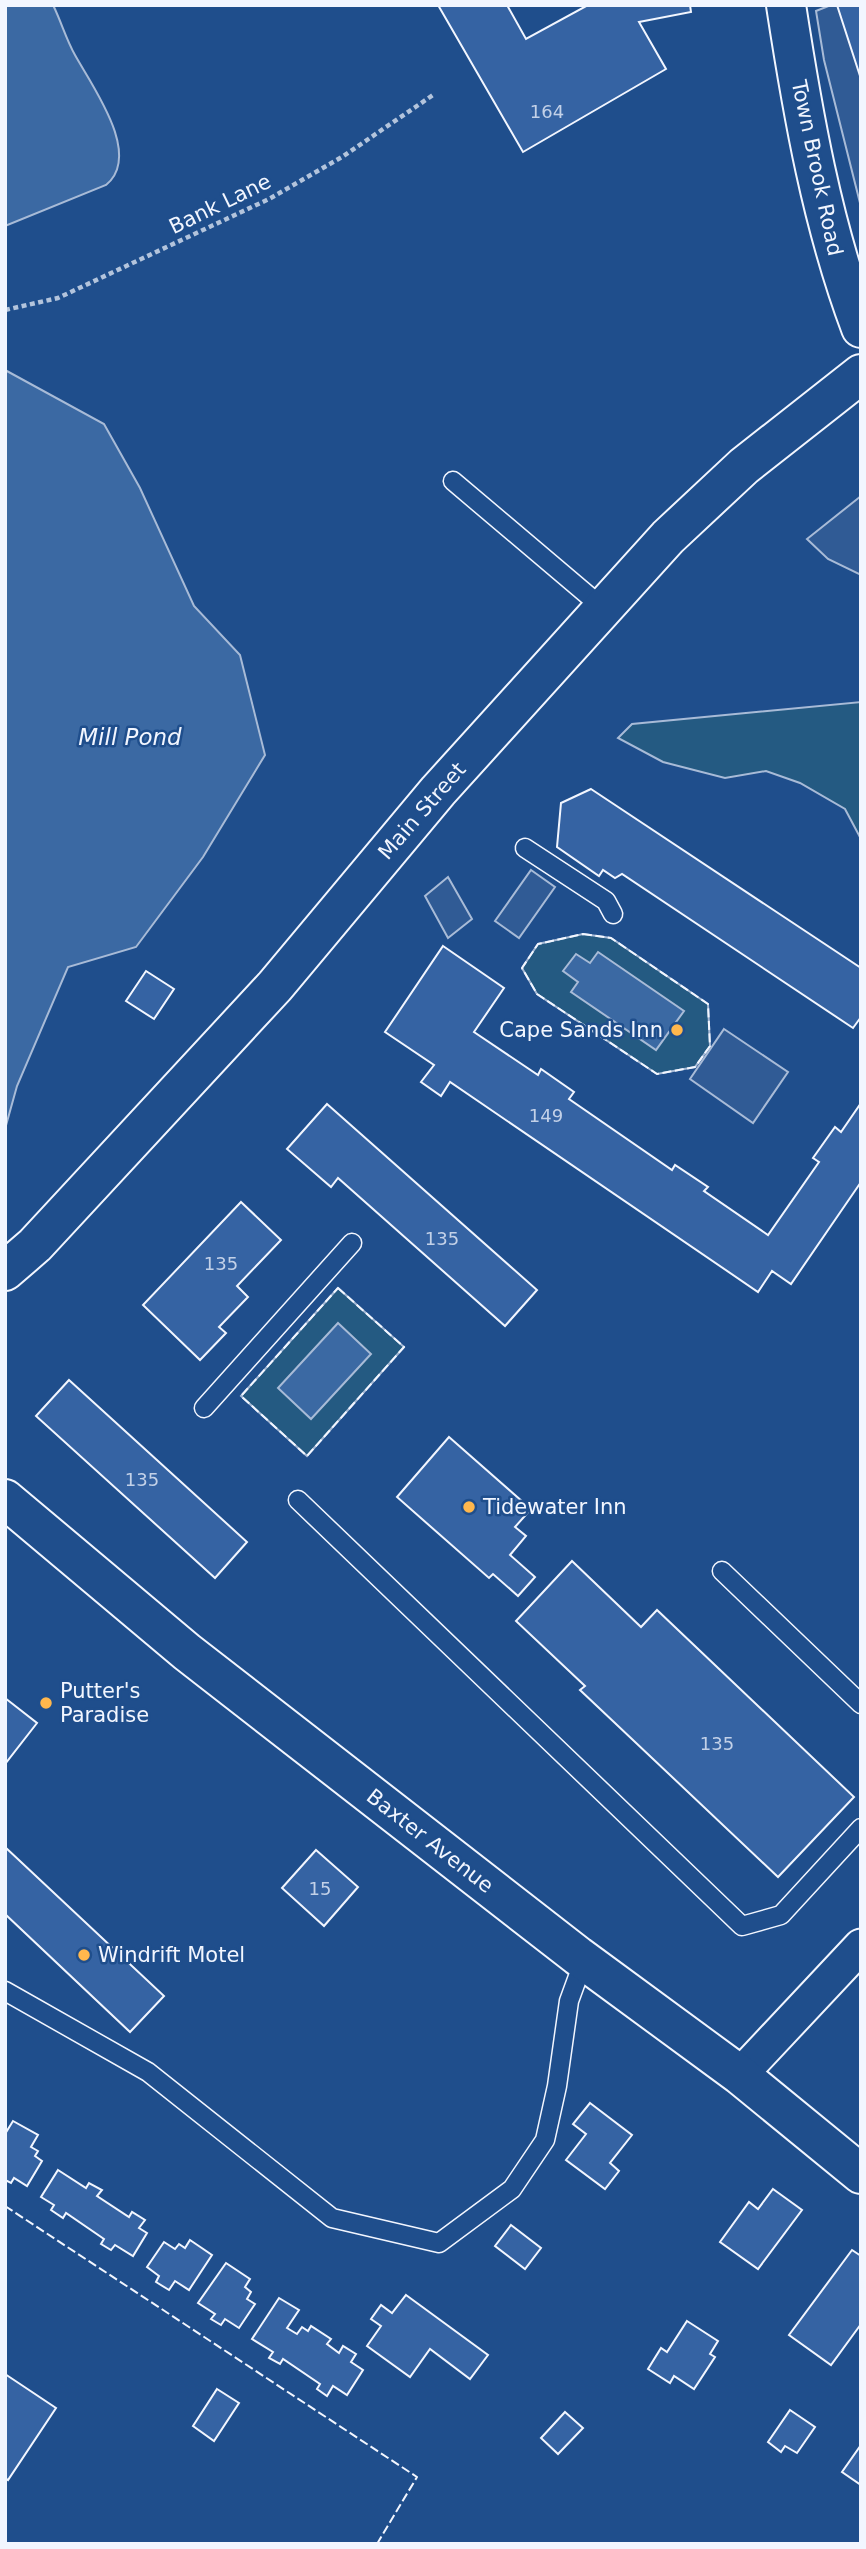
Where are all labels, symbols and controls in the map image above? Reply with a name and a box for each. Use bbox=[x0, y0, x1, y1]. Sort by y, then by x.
street label: Town Brook Road bbox=[786, 77, 847, 258]
house number: 164 bbox=[530, 101, 564, 122]
street label: Bank Lane bbox=[165, 169, 275, 239]
water label: Mill Pond bbox=[78, 724, 182, 750]
street label: Main Street bbox=[373, 758, 471, 864]
place label: Cape Sands Inn bbox=[499, 1018, 663, 1042]
marker: Cape Sands Inn bbox=[669, 1022, 685, 1038]
house number: 149 bbox=[529, 1105, 563, 1126]
house number: 135 bbox=[425, 1228, 459, 1249]
house number: 135 bbox=[204, 1253, 238, 1274]
house number: 135 bbox=[125, 1469, 159, 1490]
place label: Tidewater Inn bbox=[482, 1495, 627, 1519]
marker: Tidewater Inn bbox=[461, 1499, 477, 1515]
place label: Putter's Paradise bbox=[60, 1679, 149, 1727]
marker: Putter's Paradise bbox=[38, 1695, 54, 1711]
house number: 135 bbox=[700, 1733, 734, 1754]
street label: Baxter Avenue bbox=[362, 1784, 498, 1898]
house number: 15 bbox=[309, 1878, 331, 1899]
place label: Windrift Motel bbox=[98, 1943, 245, 1967]
marker: Windrift Motel bbox=[76, 1947, 92, 1963]

